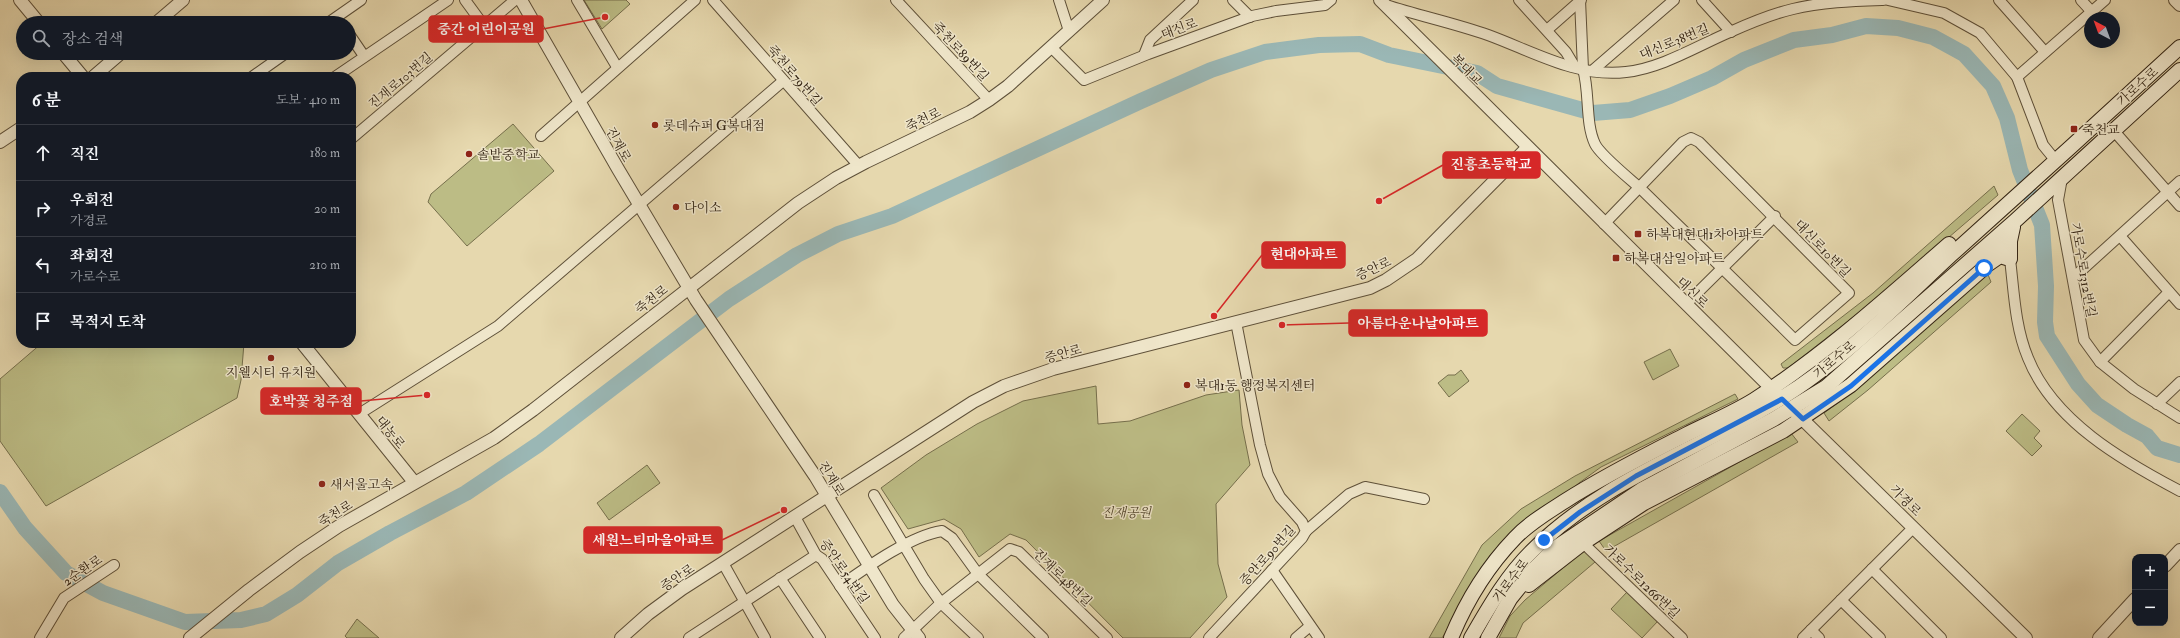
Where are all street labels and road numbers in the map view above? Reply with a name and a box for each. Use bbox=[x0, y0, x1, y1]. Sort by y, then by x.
street label: 대신로 bbox=[1159, 15, 1200, 43]
street label: 죽천로89번길 bbox=[929, 19, 992, 85]
street label: 대신로38번길 bbox=[1637, 21, 1712, 63]
street label: 죽천로79번길 bbox=[763, 42, 825, 109]
street label: 진재로103번길 bbox=[365, 49, 436, 112]
street label: 복대교 bbox=[1447, 51, 1486, 89]
street label: 가로수로 bbox=[2114, 64, 2162, 109]
street label: 죽천로 bbox=[903, 104, 944, 135]
street label: 진재로 bbox=[602, 124, 634, 165]
street label: 대신로10번길 bbox=[1791, 217, 1854, 281]
street label: 가로수로1312번길 bbox=[2067, 221, 2099, 319]
street label: 증안로 bbox=[1353, 254, 1394, 284]
street label: 대신로 bbox=[1673, 274, 1712, 312]
street label: 죽천로 bbox=[632, 282, 672, 318]
street label: 가로수로 bbox=[1810, 337, 1859, 382]
street label: 증안로 bbox=[1043, 341, 1084, 367]
street label: 대농로 bbox=[372, 413, 409, 453]
street label: 진재로 bbox=[814, 458, 848, 499]
street label: 가경로 bbox=[1886, 482, 1925, 520]
street label: 죽천로 bbox=[315, 497, 356, 531]
street label: 증안로90번길 bbox=[1236, 522, 1299, 589]
street label: 증안로54번길 bbox=[816, 536, 872, 607]
street label: 가로수로1266번길 bbox=[1600, 541, 1683, 622]
street label: 진재로48번길 bbox=[1029, 546, 1095, 610]
street label: 2순환로 bbox=[60, 552, 106, 590]
street label: 가로수로 bbox=[1489, 555, 1533, 605]
street label: 증안로 bbox=[657, 560, 698, 595]

